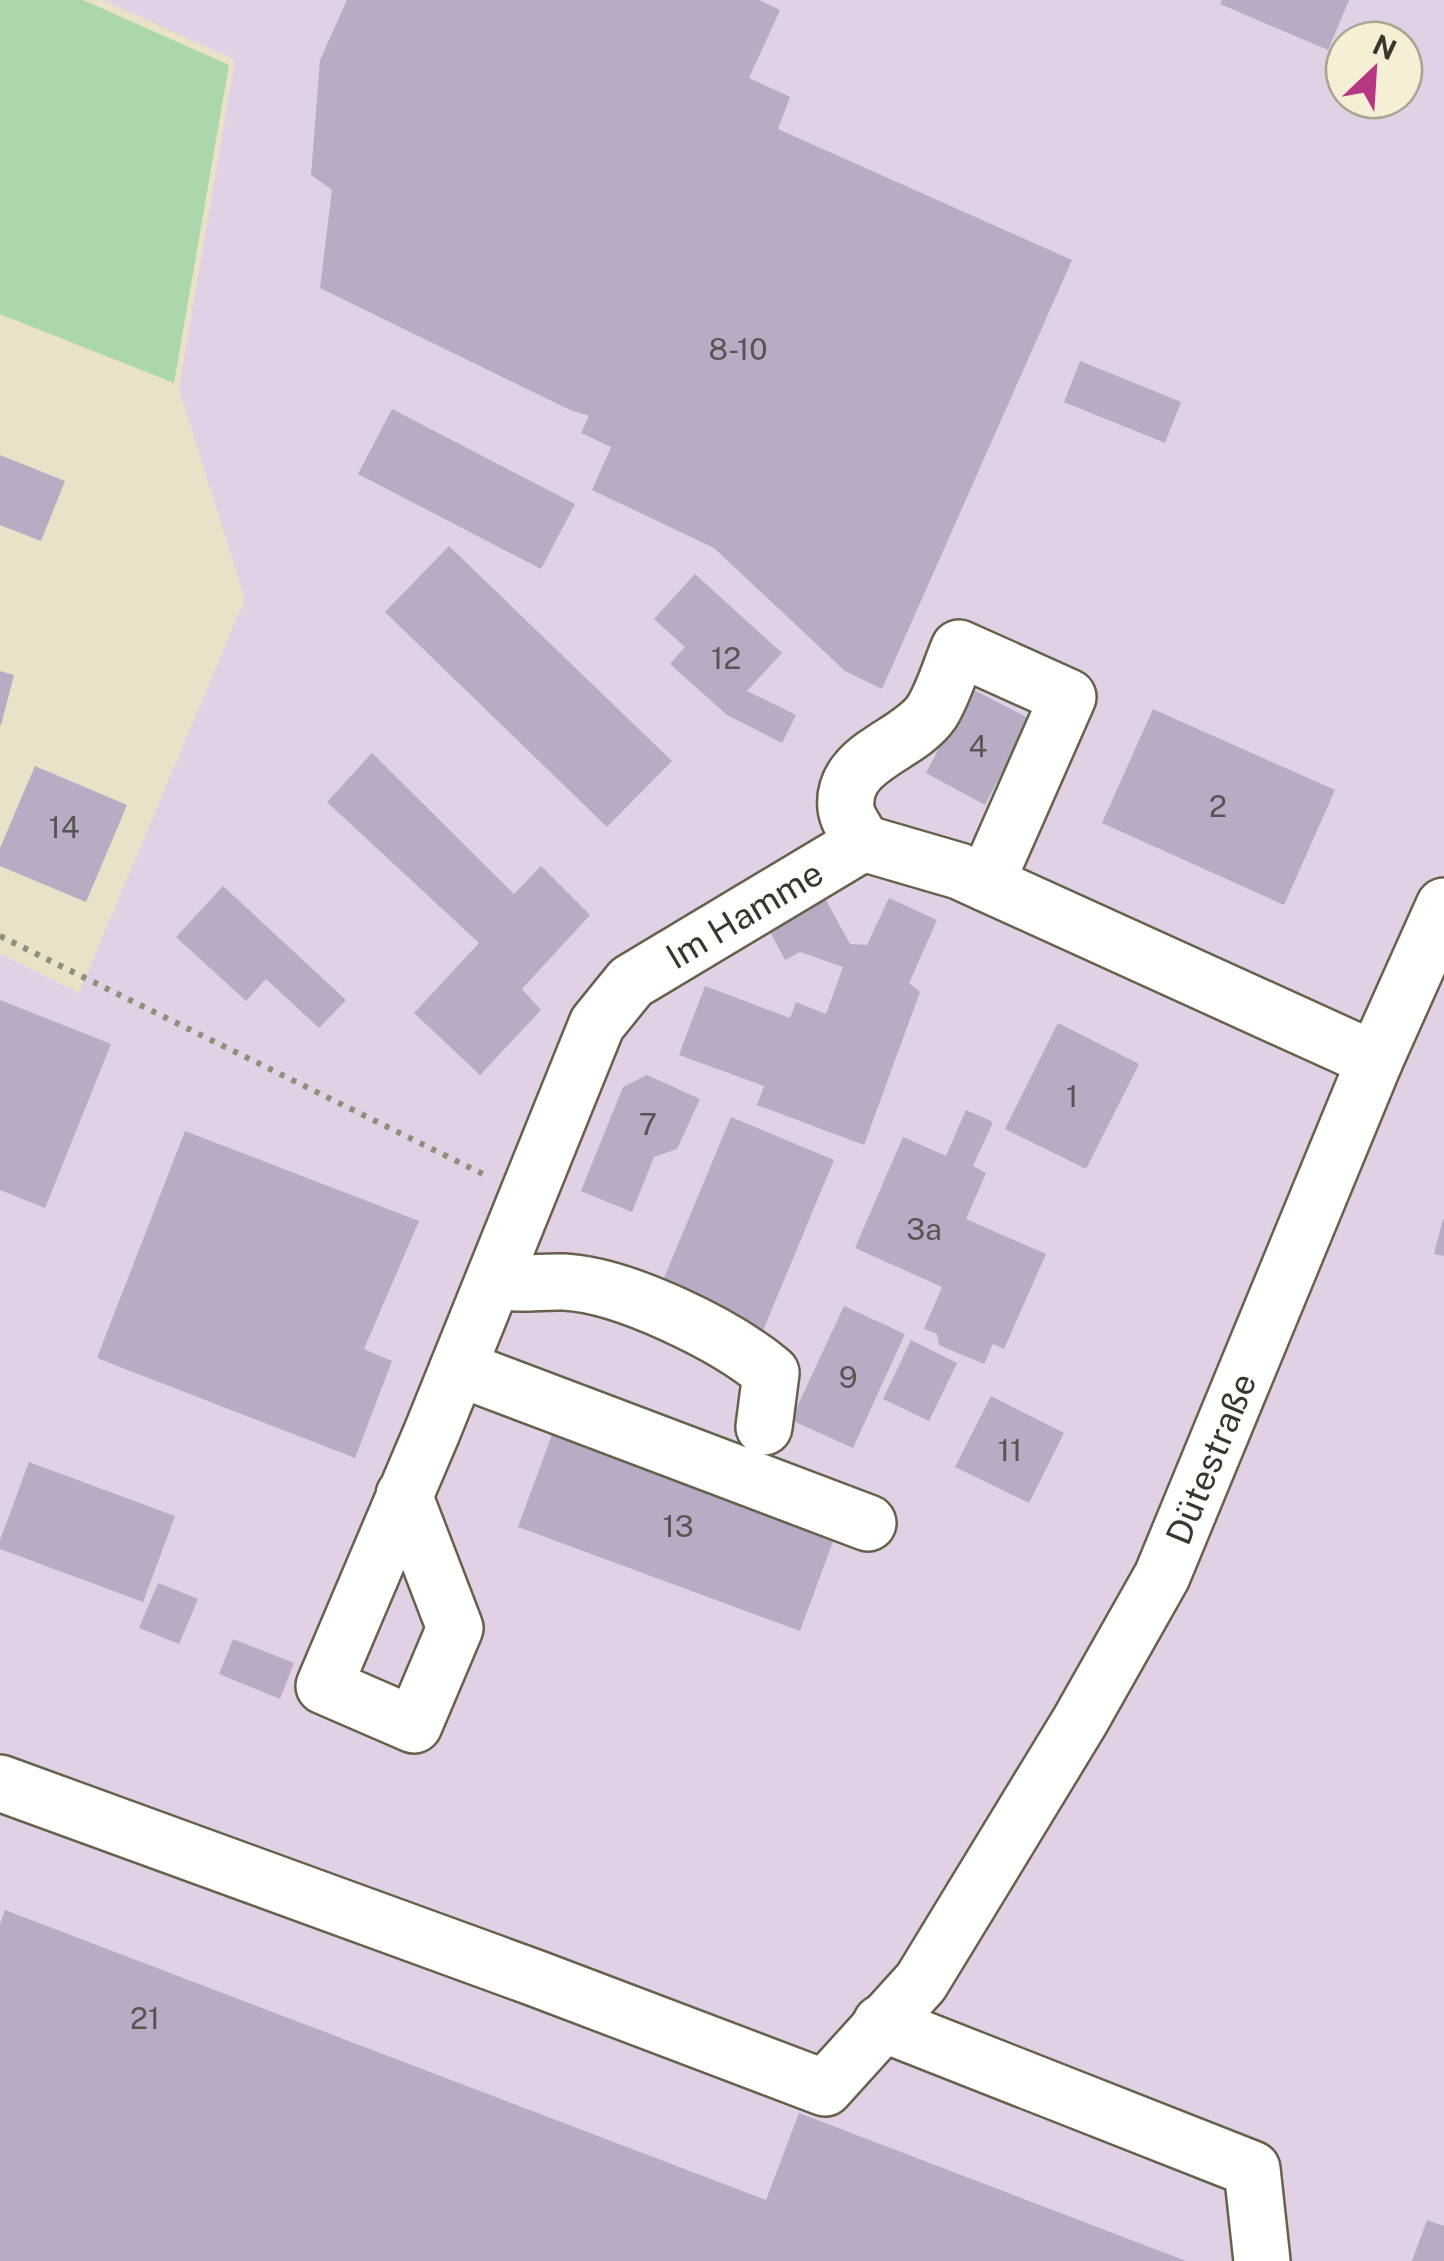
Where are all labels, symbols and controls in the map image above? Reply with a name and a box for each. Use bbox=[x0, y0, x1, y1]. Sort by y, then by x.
north arrow bbox=[1324, 20, 1424, 120]
text: N bbox=[1368, 27, 1402, 66]
house number: 8-10 bbox=[708, 331, 768, 367]
house number: 12 bbox=[711, 640, 741, 676]
house number: 4 bbox=[969, 728, 987, 764]
house number: 2 bbox=[1209, 788, 1227, 824]
house number: 14 bbox=[48, 809, 80, 845]
street label: Im Hamme bbox=[659, 852, 830, 977]
house number: 1 bbox=[1066, 1078, 1078, 1114]
house number: 7 bbox=[639, 1106, 657, 1142]
house number: 3a bbox=[906, 1211, 942, 1247]
house number: 9 bbox=[839, 1359, 857, 1395]
street label: Dütestraße bbox=[1157, 1367, 1264, 1550]
house number: 11 bbox=[998, 1432, 1022, 1468]
house number: 13 bbox=[662, 1508, 694, 1544]
house number: 21 bbox=[130, 2000, 160, 2036]

